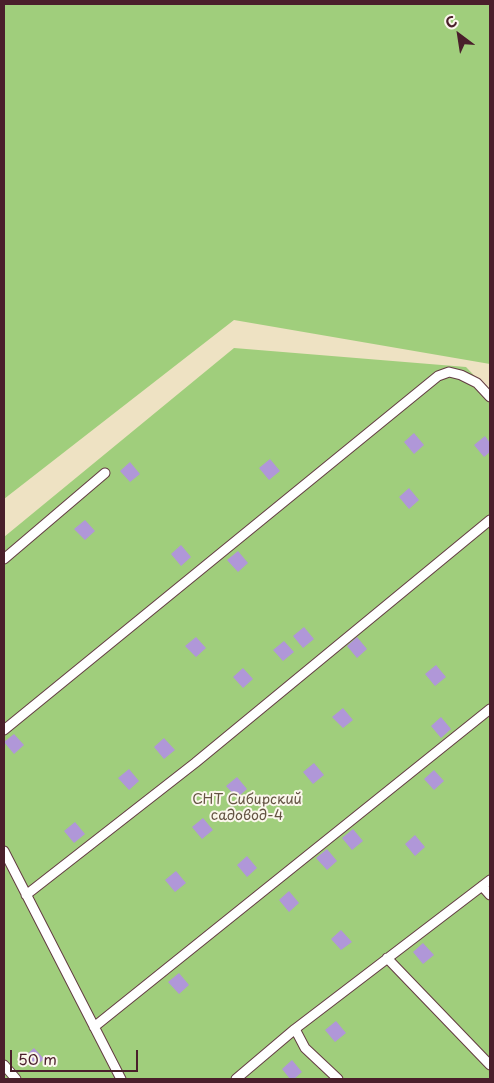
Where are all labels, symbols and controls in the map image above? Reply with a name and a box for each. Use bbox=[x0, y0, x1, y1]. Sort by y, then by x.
north arrow bbox=[434, 10, 484, 60]
text: С bbox=[441, 10, 461, 33]
park label: СНТ Сибирский садовод-4 bbox=[192, 792, 302, 824]
scale bar bbox=[12, 1040, 140, 1072]
text: 50 m bbox=[18, 1047, 57, 1070]

